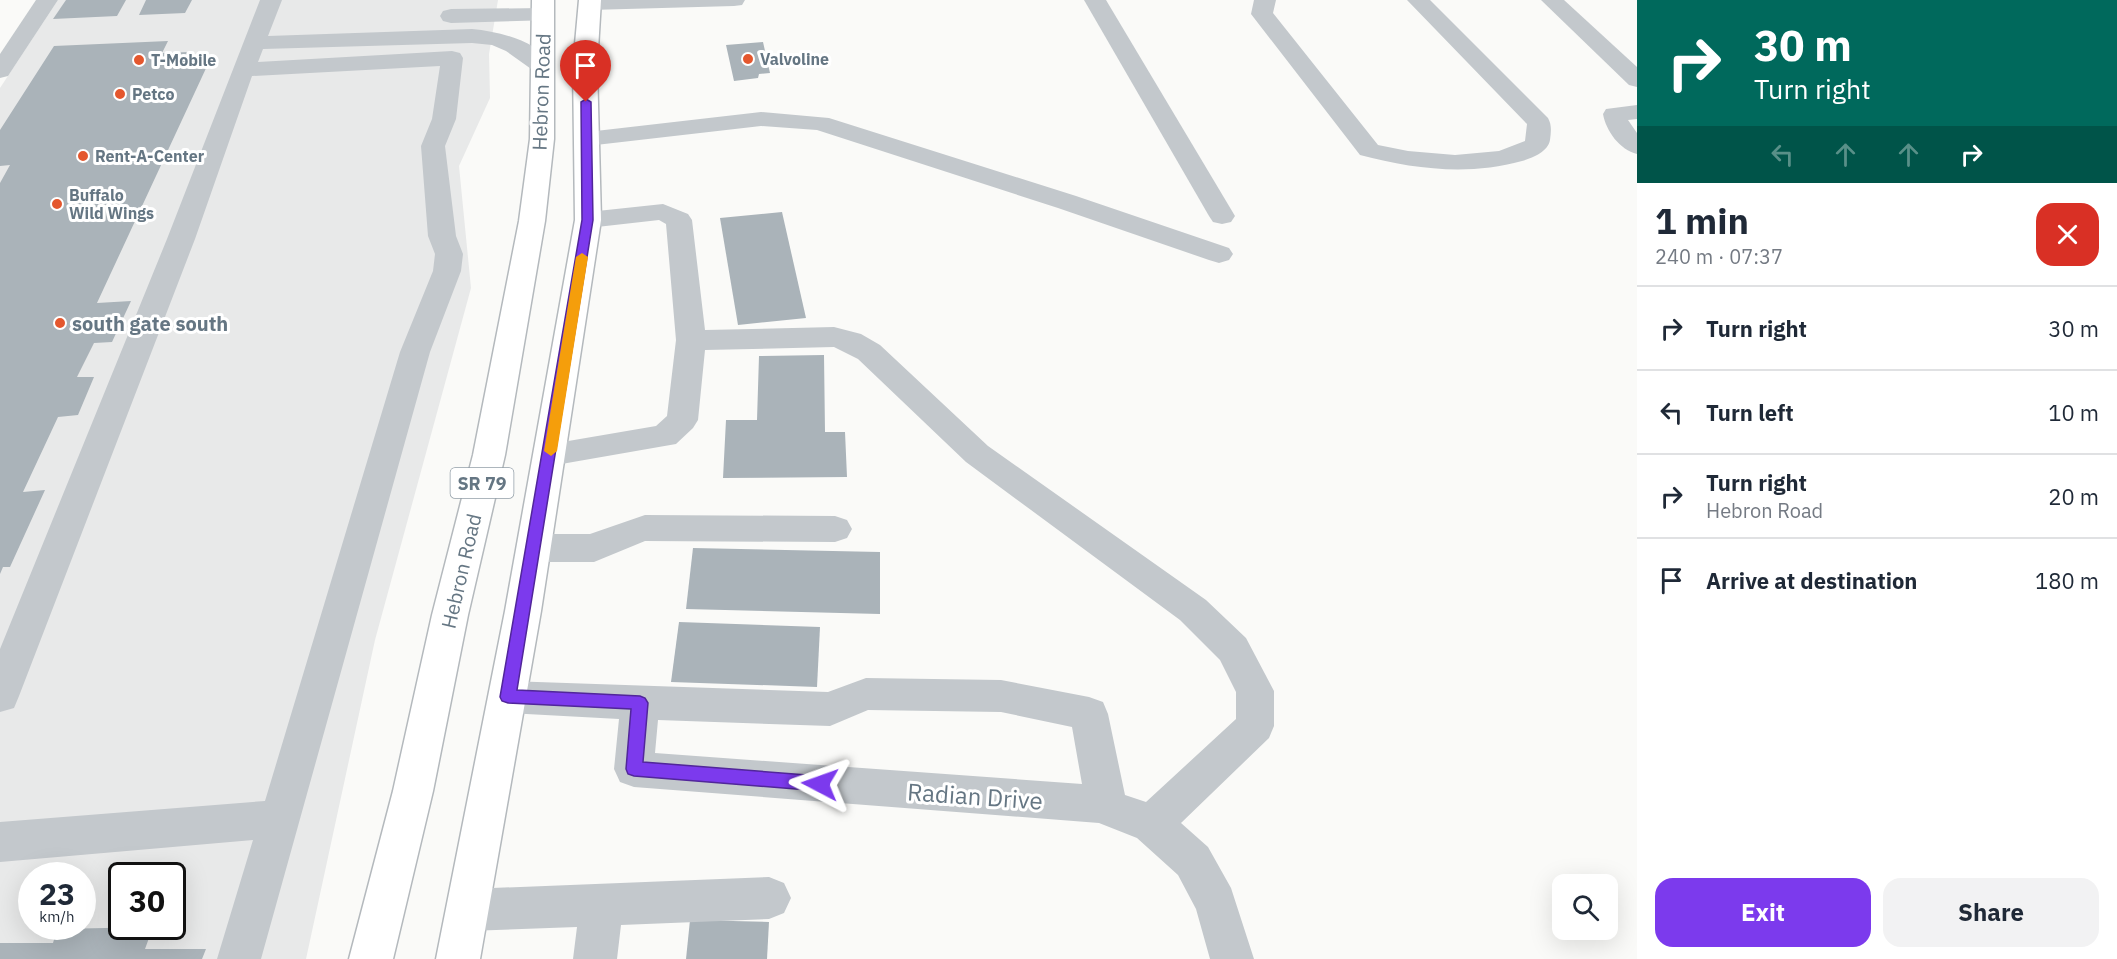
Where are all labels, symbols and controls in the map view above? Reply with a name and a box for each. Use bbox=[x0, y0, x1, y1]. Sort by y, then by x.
text: 30 m bbox=[1754, 18, 1852, 73]
icon: right bbox=[1655, 24, 1733, 102]
street label: Hebron Road bbox=[525, 33, 557, 151]
pin bbox=[560, 40, 611, 102]
icon: arrive bbox=[569, 49, 602, 82]
place label: Valvoline bbox=[760, 49, 829, 69]
place label: T-Mobile bbox=[151, 50, 216, 70]
marker: Valvoline bbox=[741, 52, 755, 66]
marker: T-Mobile bbox=[132, 53, 146, 67]
text: Turn right bbox=[1754, 71, 1871, 106]
place label: Petco bbox=[132, 84, 174, 104]
marker: Petco bbox=[113, 87, 127, 101]
icon: left bbox=[1766, 138, 1799, 171]
icon: ahead bbox=[1829, 138, 1862, 171]
icon: ahead bbox=[1892, 138, 1925, 171]
icon: right bbox=[1955, 138, 1988, 171]
place label: Rent-A-Center bbox=[95, 146, 205, 166]
marker: Rent-A-Center bbox=[76, 149, 90, 163]
place label: Buffalo Wild Wings bbox=[69, 185, 154, 223]
marker: Buffalo Wild Wings bbox=[50, 197, 64, 211]
text: 1 min bbox=[1655, 197, 1749, 244]
button: close bbox=[2036, 203, 2099, 266]
text: 240 m · 07:37 bbox=[1655, 243, 1783, 270]
place label: south gate south bbox=[72, 310, 228, 337]
icon: right bbox=[1655, 312, 1688, 345]
text: Turn right bbox=[1706, 314, 1807, 343]
text: 30 m bbox=[2048, 314, 2099, 343]
marker: south gate south bbox=[53, 316, 67, 330]
icon: left bbox=[1655, 396, 1688, 429]
text: Turn left bbox=[1706, 398, 1794, 427]
text: 10 m bbox=[2048, 398, 2099, 427]
road number: SR 79 bbox=[450, 468, 514, 498]
text: Turn right bbox=[1706, 468, 1807, 497]
icon: right bbox=[1655, 480, 1688, 513]
text: 20 m bbox=[2048, 482, 2099, 511]
text: Hebron Road bbox=[1706, 497, 1823, 524]
street label: Hebron Road bbox=[435, 511, 487, 631]
icon: arrive bbox=[1655, 564, 1688, 597]
text: Arrive at destination bbox=[1706, 566, 1917, 595]
text: 180 m bbox=[2035, 566, 2099, 595]
position arrow bbox=[788, 752, 852, 816]
street label: Radian Drive bbox=[906, 775, 1044, 817]
speed limit sign: 30 bbox=[108, 862, 186, 940]
text: 23 bbox=[39, 874, 75, 913]
map controls bbox=[1552, 874, 1618, 940]
button: search bbox=[1552, 874, 1618, 940]
button: Exit bbox=[1655, 878, 1871, 947]
button: Share bbox=[1883, 878, 2099, 947]
text: km/h bbox=[39, 907, 75, 926]

